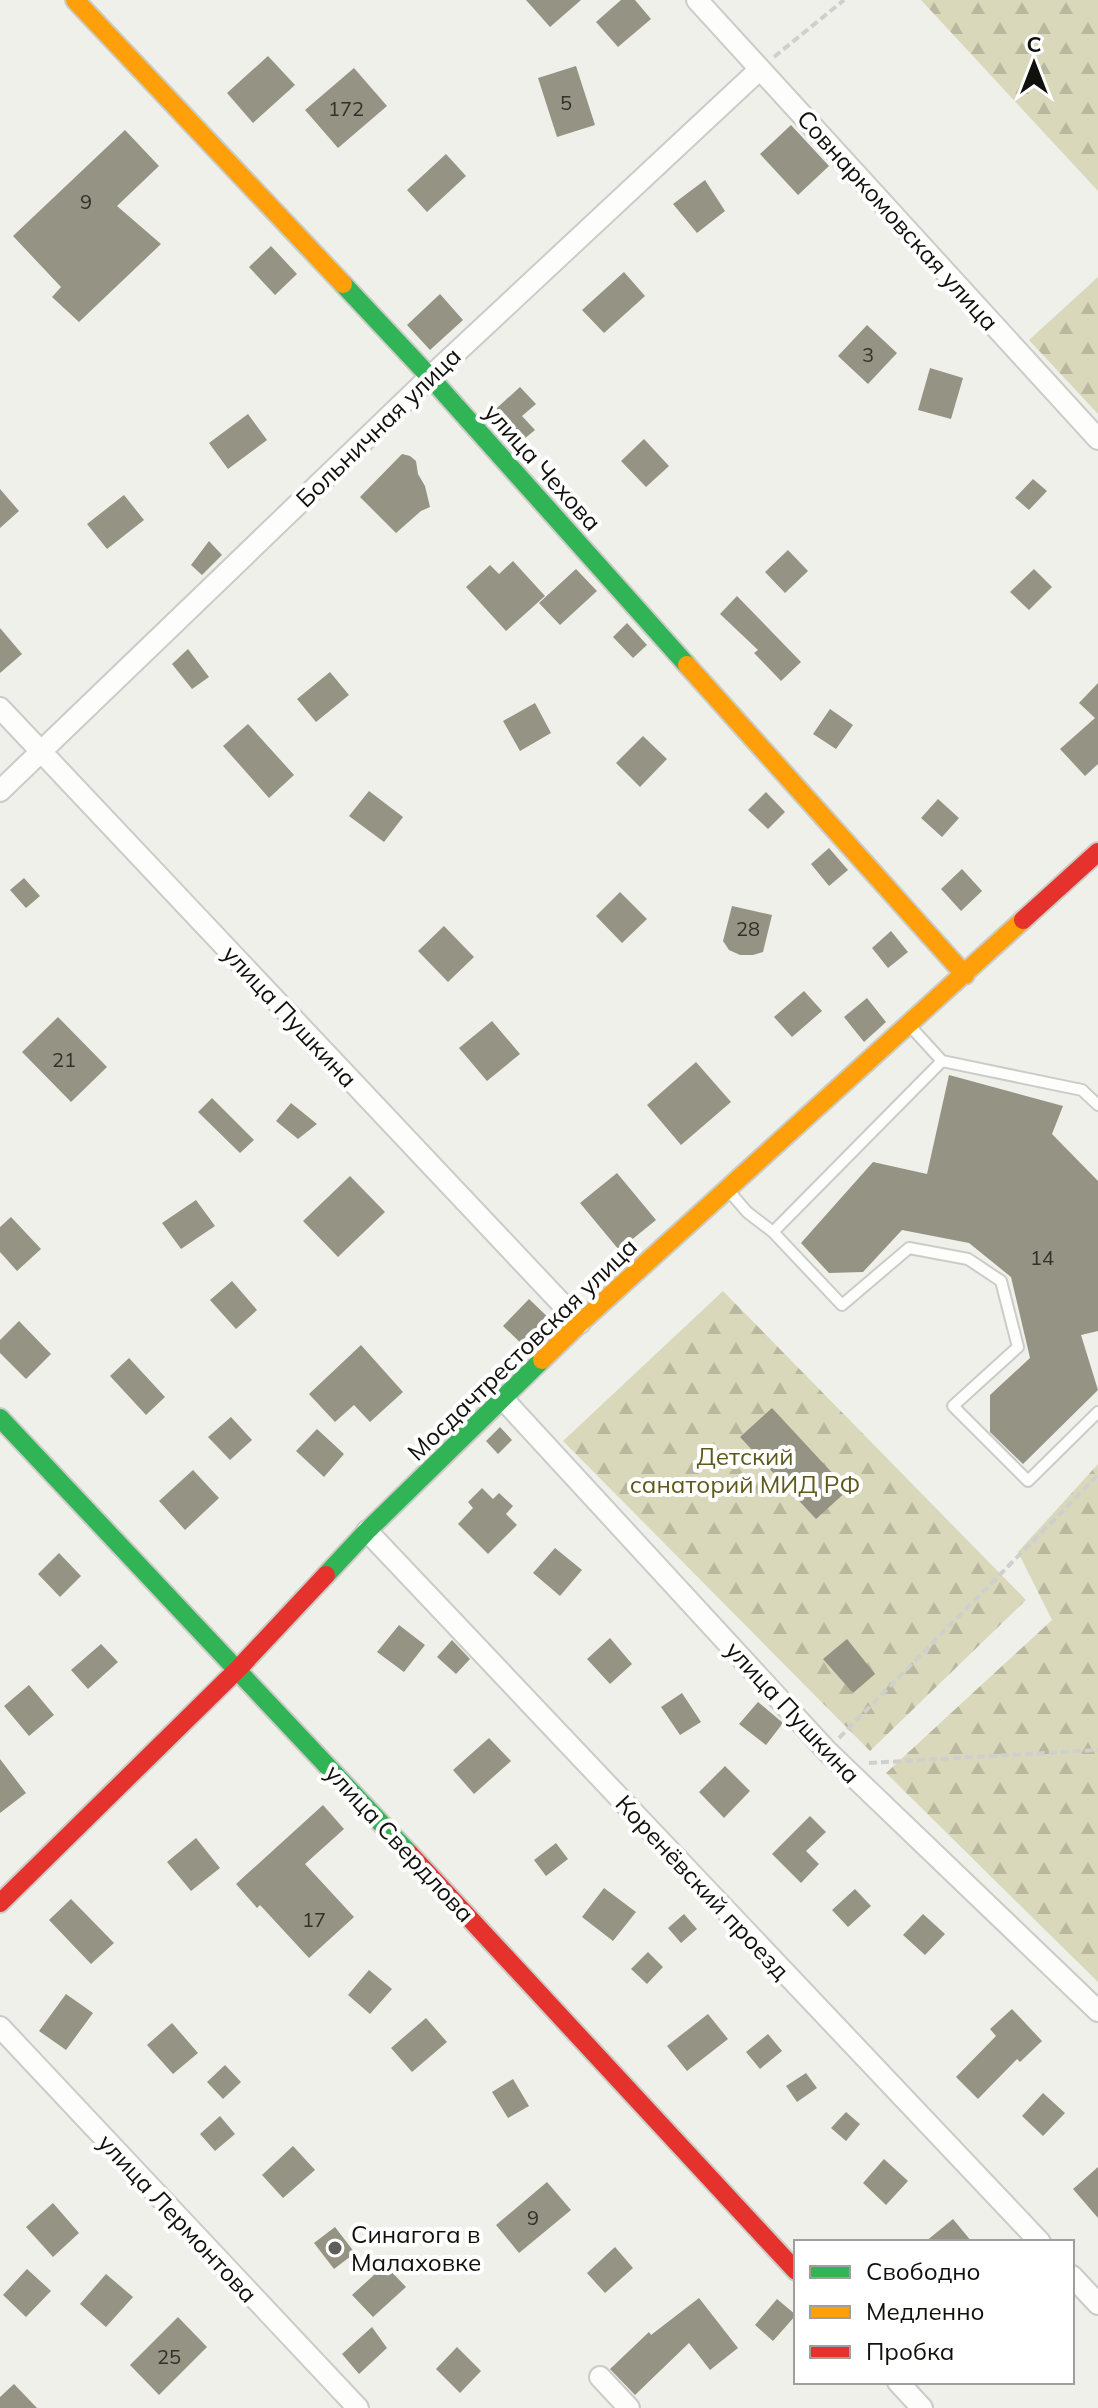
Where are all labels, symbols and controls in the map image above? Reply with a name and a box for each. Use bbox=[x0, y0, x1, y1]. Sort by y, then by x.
north arrow bbox=[994, 24, 1074, 104]
text: С bbox=[1026, 30, 1042, 58]
house number: 5 bbox=[560, 90, 572, 115]
house number: 172 bbox=[328, 96, 364, 121]
street label: Совнаркомовская улица bbox=[791, 103, 1005, 337]
house number: 9 bbox=[80, 189, 92, 214]
street label: Больничная улица bbox=[289, 341, 467, 513]
house number: 3 bbox=[862, 342, 874, 367]
street label: улица Чехова bbox=[478, 397, 608, 537]
house number: 28 bbox=[736, 916, 760, 941]
street label: улица Пушкина bbox=[217, 939, 363, 1093]
house number: 21 bbox=[52, 1047, 76, 1072]
street label: Мосдачтрестовская улица bbox=[401, 1231, 643, 1467]
house number: 14 bbox=[1030, 1245, 1054, 1270]
park label: Детский санаторий МИД РФ bbox=[630, 1441, 860, 1499]
street label: улица Пушкина bbox=[720, 1635, 866, 1789]
street label: улица Свердлова bbox=[319, 1758, 481, 1928]
street label: Коренёвский проезд bbox=[610, 1788, 796, 1986]
house number: 17 bbox=[302, 1907, 326, 1932]
street label: улица Лермонтова bbox=[92, 2127, 264, 2309]
house number: 9 bbox=[527, 2205, 539, 2230]
place label: Синагога в Малаховке bbox=[351, 2219, 481, 2277]
marker: Синагога в Малаховке bbox=[326, 2239, 344, 2257]
legend bbox=[794, 2240, 1074, 2384]
text: Свободно bbox=[866, 2256, 981, 2286]
text: Медленно bbox=[866, 2296, 985, 2326]
text: Пробка bbox=[866, 2336, 954, 2366]
house number: 25 bbox=[157, 2344, 181, 2369]

